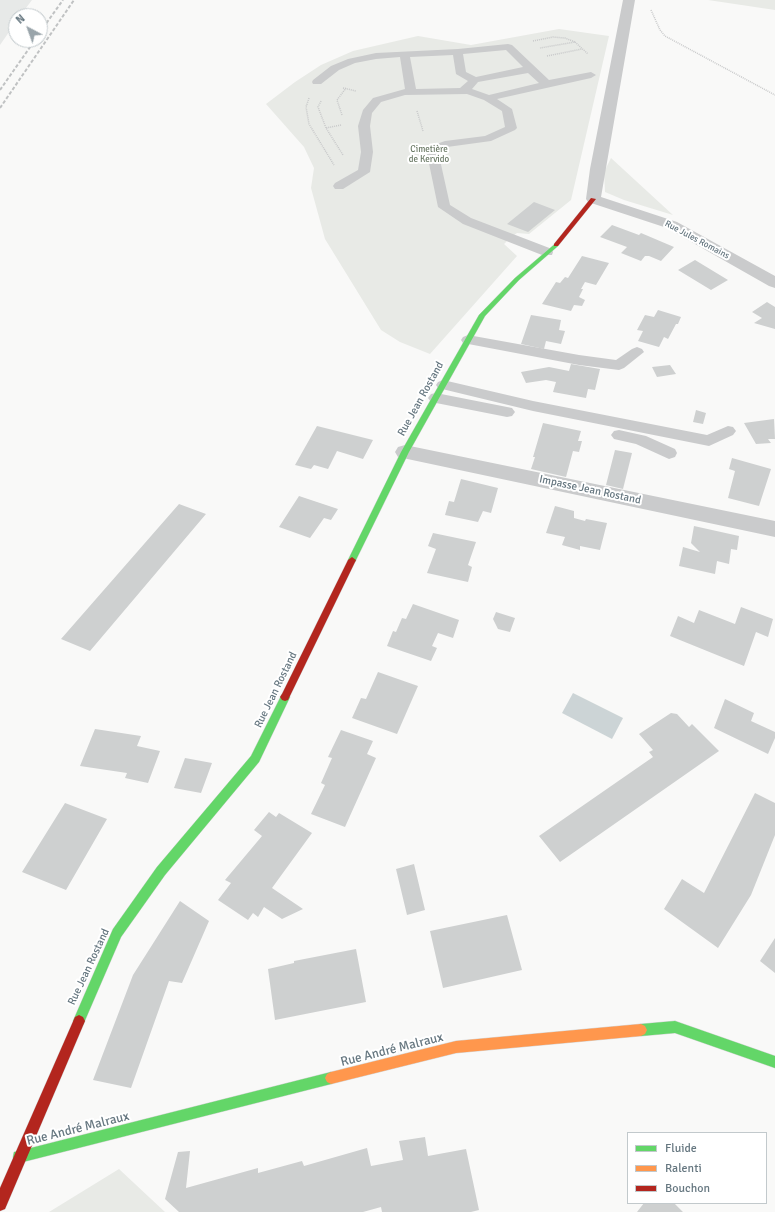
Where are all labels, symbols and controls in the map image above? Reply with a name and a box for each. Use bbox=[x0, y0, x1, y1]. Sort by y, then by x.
north arrow bbox=[8, 8, 48, 48]
text: N bbox=[13, 12, 28, 27]
park label: Cimetière de Kervido bbox=[409, 145, 449, 166]
street label: Rue Jules Romains bbox=[663, 218, 731, 262]
street label: Rue Jean Rostand bbox=[395, 360, 447, 438]
street label: Impasse Jean Rostand bbox=[538, 473, 642, 507]
street label: Rue Jean Rostand bbox=[252, 650, 300, 730]
street label: Rue Jean Rostand bbox=[65, 927, 113, 1007]
street label: Rue André Malraux bbox=[339, 1030, 445, 1070]
street label: Rue André Malraux bbox=[25, 1109, 131, 1149]
legend bbox=[627, 1132, 767, 1204]
text: Fluide bbox=[665, 1141, 697, 1156]
text: Ralenti bbox=[665, 1161, 702, 1176]
text: Bouchon bbox=[665, 1181, 710, 1196]

